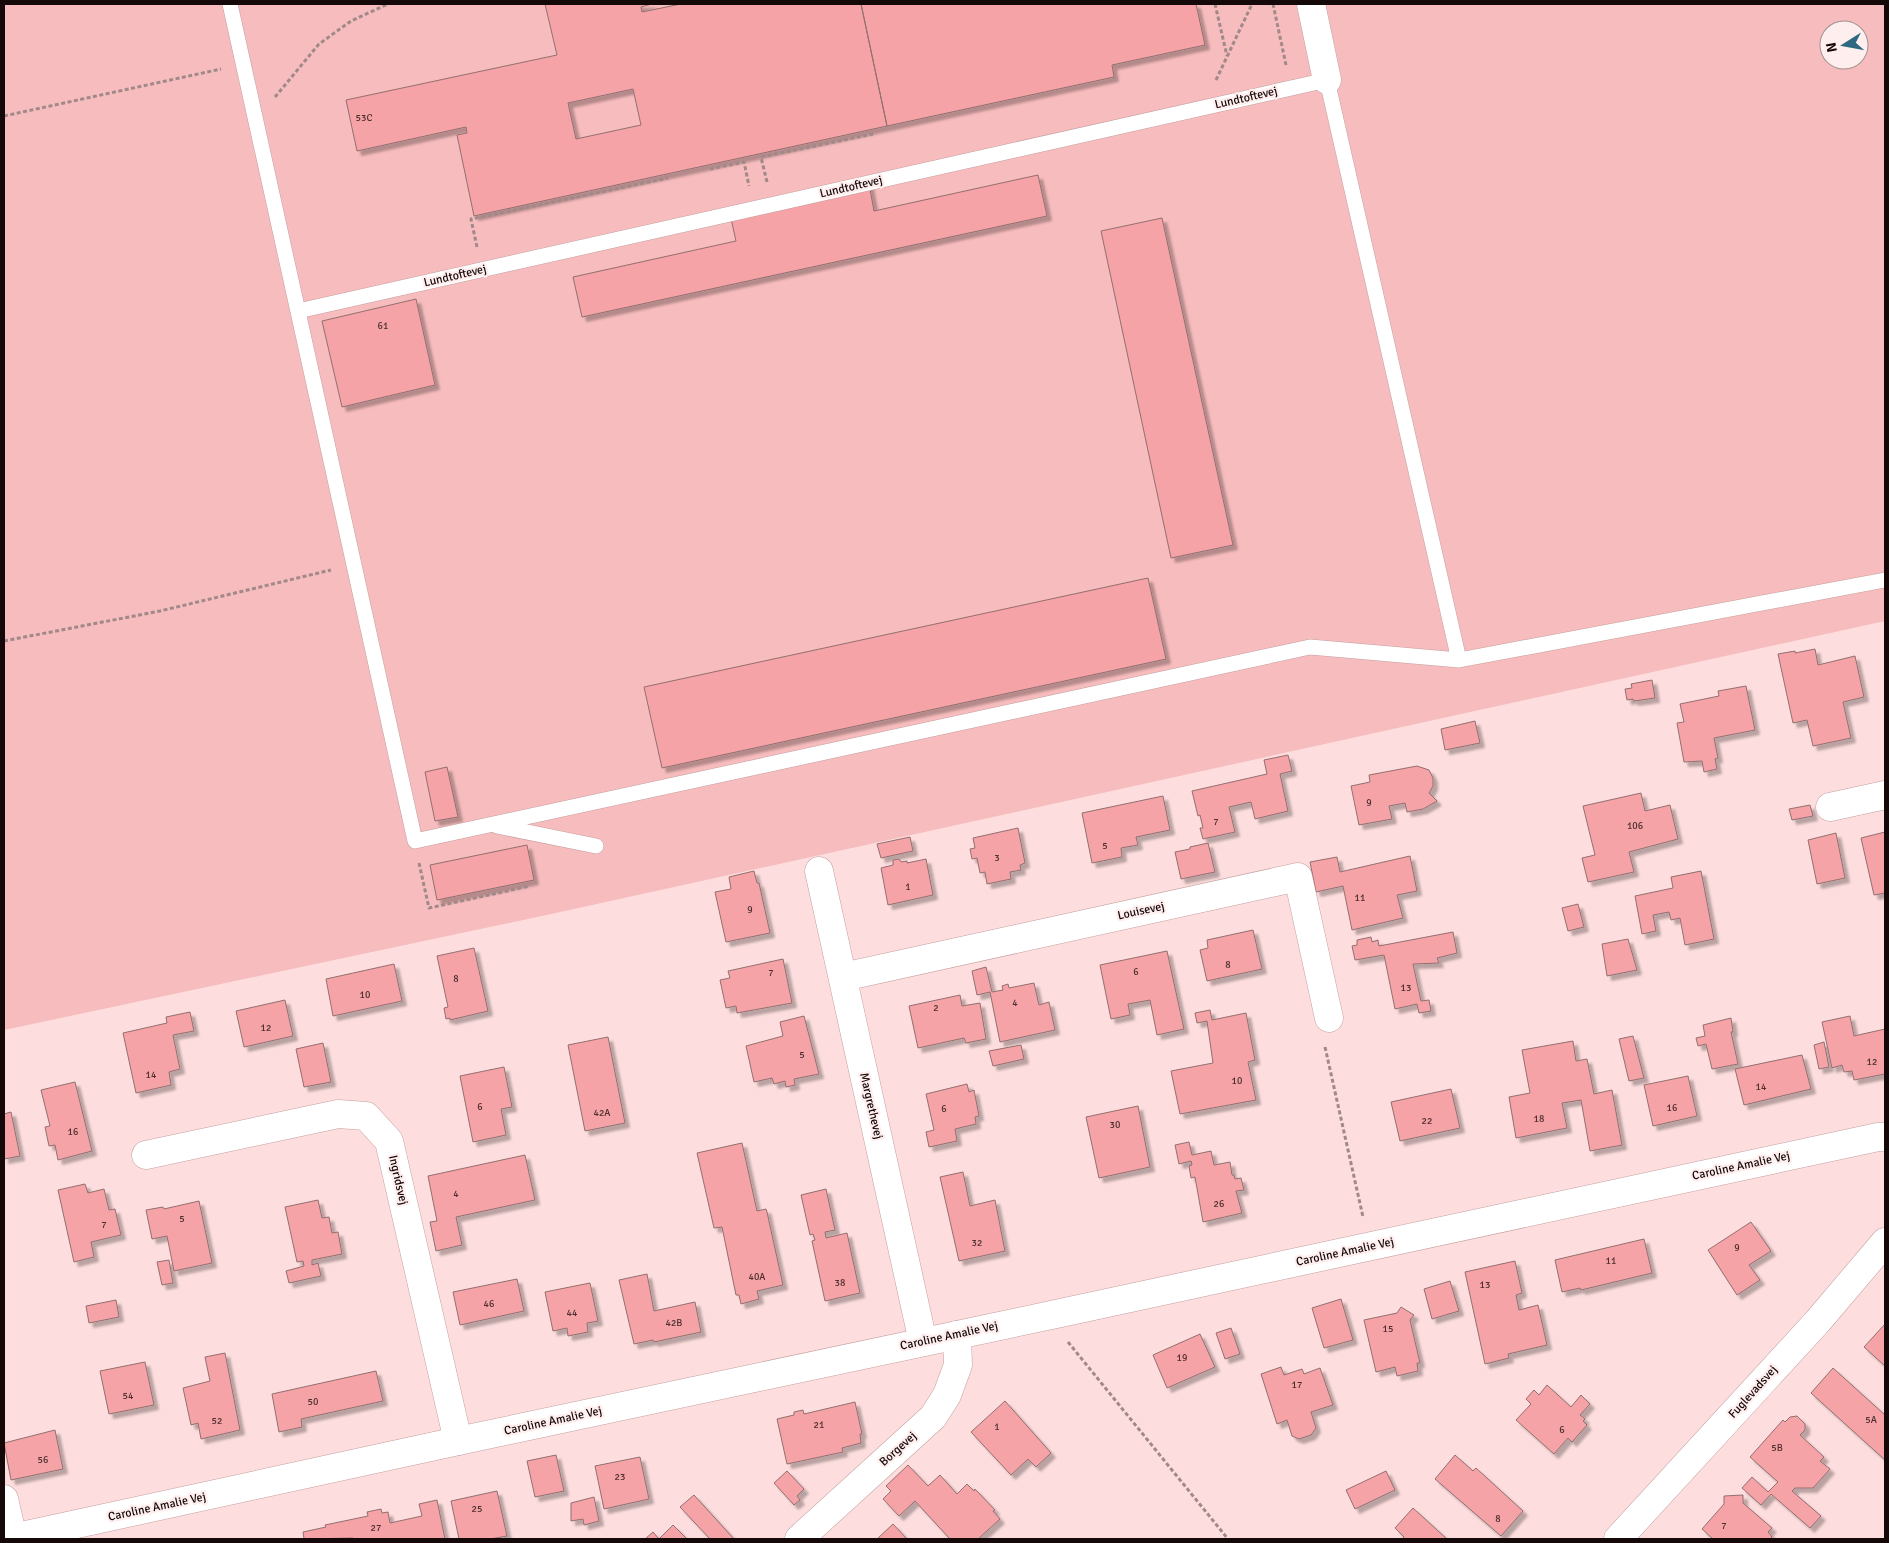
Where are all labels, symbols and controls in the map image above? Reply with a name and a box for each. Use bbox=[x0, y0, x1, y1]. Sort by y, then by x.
north arrow bbox=[1819, 20, 1869, 70]
text: N bbox=[1822, 41, 1841, 54]
street label: Lundtoftevej bbox=[1213, 84, 1279, 112]
house number: 53C bbox=[356, 112, 372, 124]
street label: Lundtoftevej bbox=[818, 173, 884, 201]
street label: Lundtoftevej bbox=[422, 262, 488, 290]
house number: 61 bbox=[378, 320, 388, 332]
house number: 9 bbox=[1366, 797, 1372, 809]
house number: 7 bbox=[1213, 816, 1219, 828]
house number: 106 bbox=[1627, 820, 1643, 832]
house number: 5 bbox=[1102, 840, 1108, 852]
house number: 3 bbox=[994, 852, 1000, 864]
house number: 1 bbox=[905, 881, 911, 893]
house number: 11 bbox=[1355, 892, 1365, 904]
street label: Louisevej bbox=[1116, 899, 1166, 923]
house number: 9 bbox=[747, 904, 753, 916]
house number: 8 bbox=[1225, 959, 1231, 971]
house number: 6 bbox=[1133, 966, 1139, 978]
house number: 7 bbox=[768, 967, 774, 979]
house number: 8 bbox=[453, 973, 459, 985]
house number: 13 bbox=[1401, 982, 1411, 994]
house number: 10 bbox=[360, 989, 370, 1001]
house number: 4 bbox=[1012, 997, 1018, 1009]
house number: 2 bbox=[933, 1002, 939, 1014]
house number: 12 bbox=[261, 1022, 271, 1034]
house number: 5 bbox=[799, 1049, 805, 1061]
house number: 12 bbox=[1867, 1056, 1877, 1068]
house number: 14 bbox=[146, 1069, 157, 1081]
street label: Margrethevej bbox=[856, 1071, 886, 1141]
house number: 10 bbox=[1232, 1075, 1242, 1087]
house number: 14 bbox=[1756, 1081, 1767, 1093]
house number: 6 bbox=[477, 1101, 483, 1113]
house number: 16 bbox=[1667, 1102, 1677, 1114]
house number: 6 bbox=[941, 1103, 947, 1115]
house number: 42A bbox=[594, 1107, 610, 1119]
house number: 18 bbox=[1534, 1113, 1544, 1125]
house number: 22 bbox=[1422, 1115, 1432, 1127]
house number: 30 bbox=[1110, 1119, 1120, 1131]
house number: 16 bbox=[68, 1126, 78, 1138]
street label: Caroline Amalie Vej bbox=[1691, 1148, 1791, 1184]
street label: Ingridsvej bbox=[385, 1154, 411, 1206]
house number: 4 bbox=[453, 1188, 459, 1200]
house number: 26 bbox=[1214, 1198, 1224, 1210]
house number: 5 bbox=[179, 1213, 185, 1225]
house number: 7 bbox=[101, 1219, 107, 1231]
street label: Caroline Amalie Vej bbox=[1295, 1234, 1395, 1270]
house number: 32 bbox=[972, 1237, 982, 1249]
house number: 9 bbox=[1734, 1242, 1740, 1254]
house number: 11 bbox=[1606, 1255, 1616, 1267]
house number: 40A bbox=[749, 1271, 765, 1283]
house number: 38 bbox=[835, 1277, 845, 1289]
house number: 13 bbox=[1480, 1279, 1490, 1291]
house number: 46 bbox=[484, 1298, 494, 1310]
house number: 44 bbox=[567, 1307, 578, 1319]
house number: 42B bbox=[666, 1317, 682, 1329]
street label: Caroline Amalie Vej bbox=[899, 1318, 999, 1354]
house number: 15 bbox=[1383, 1323, 1393, 1335]
house number: 19 bbox=[1177, 1352, 1187, 1364]
street label: Fuglevadsvej bbox=[1725, 1363, 1781, 1421]
house number: 17 bbox=[1292, 1379, 1302, 1391]
house number: 54 bbox=[123, 1390, 134, 1402]
house number: 50 bbox=[308, 1396, 318, 1408]
street label: Caroline Amalie Vej bbox=[503, 1403, 603, 1439]
house number: 5A bbox=[1865, 1414, 1877, 1426]
house number: 52 bbox=[212, 1415, 222, 1427]
house number: 21 bbox=[814, 1419, 824, 1431]
house number: 1 bbox=[994, 1421, 1000, 1433]
house number: 6 bbox=[1559, 1424, 1565, 1436]
street label: Borgevej bbox=[876, 1428, 920, 1470]
house number: 5B bbox=[1771, 1442, 1783, 1454]
house number: 56 bbox=[38, 1454, 48, 1466]
house number: 23 bbox=[615, 1471, 625, 1483]
street label: Caroline Amalie Vej bbox=[107, 1489, 207, 1525]
house number: 25 bbox=[472, 1503, 482, 1515]
house number: 8 bbox=[1495, 1513, 1501, 1525]
house number: 7 bbox=[1721, 1520, 1727, 1532]
house number: 27 bbox=[371, 1522, 381, 1534]

